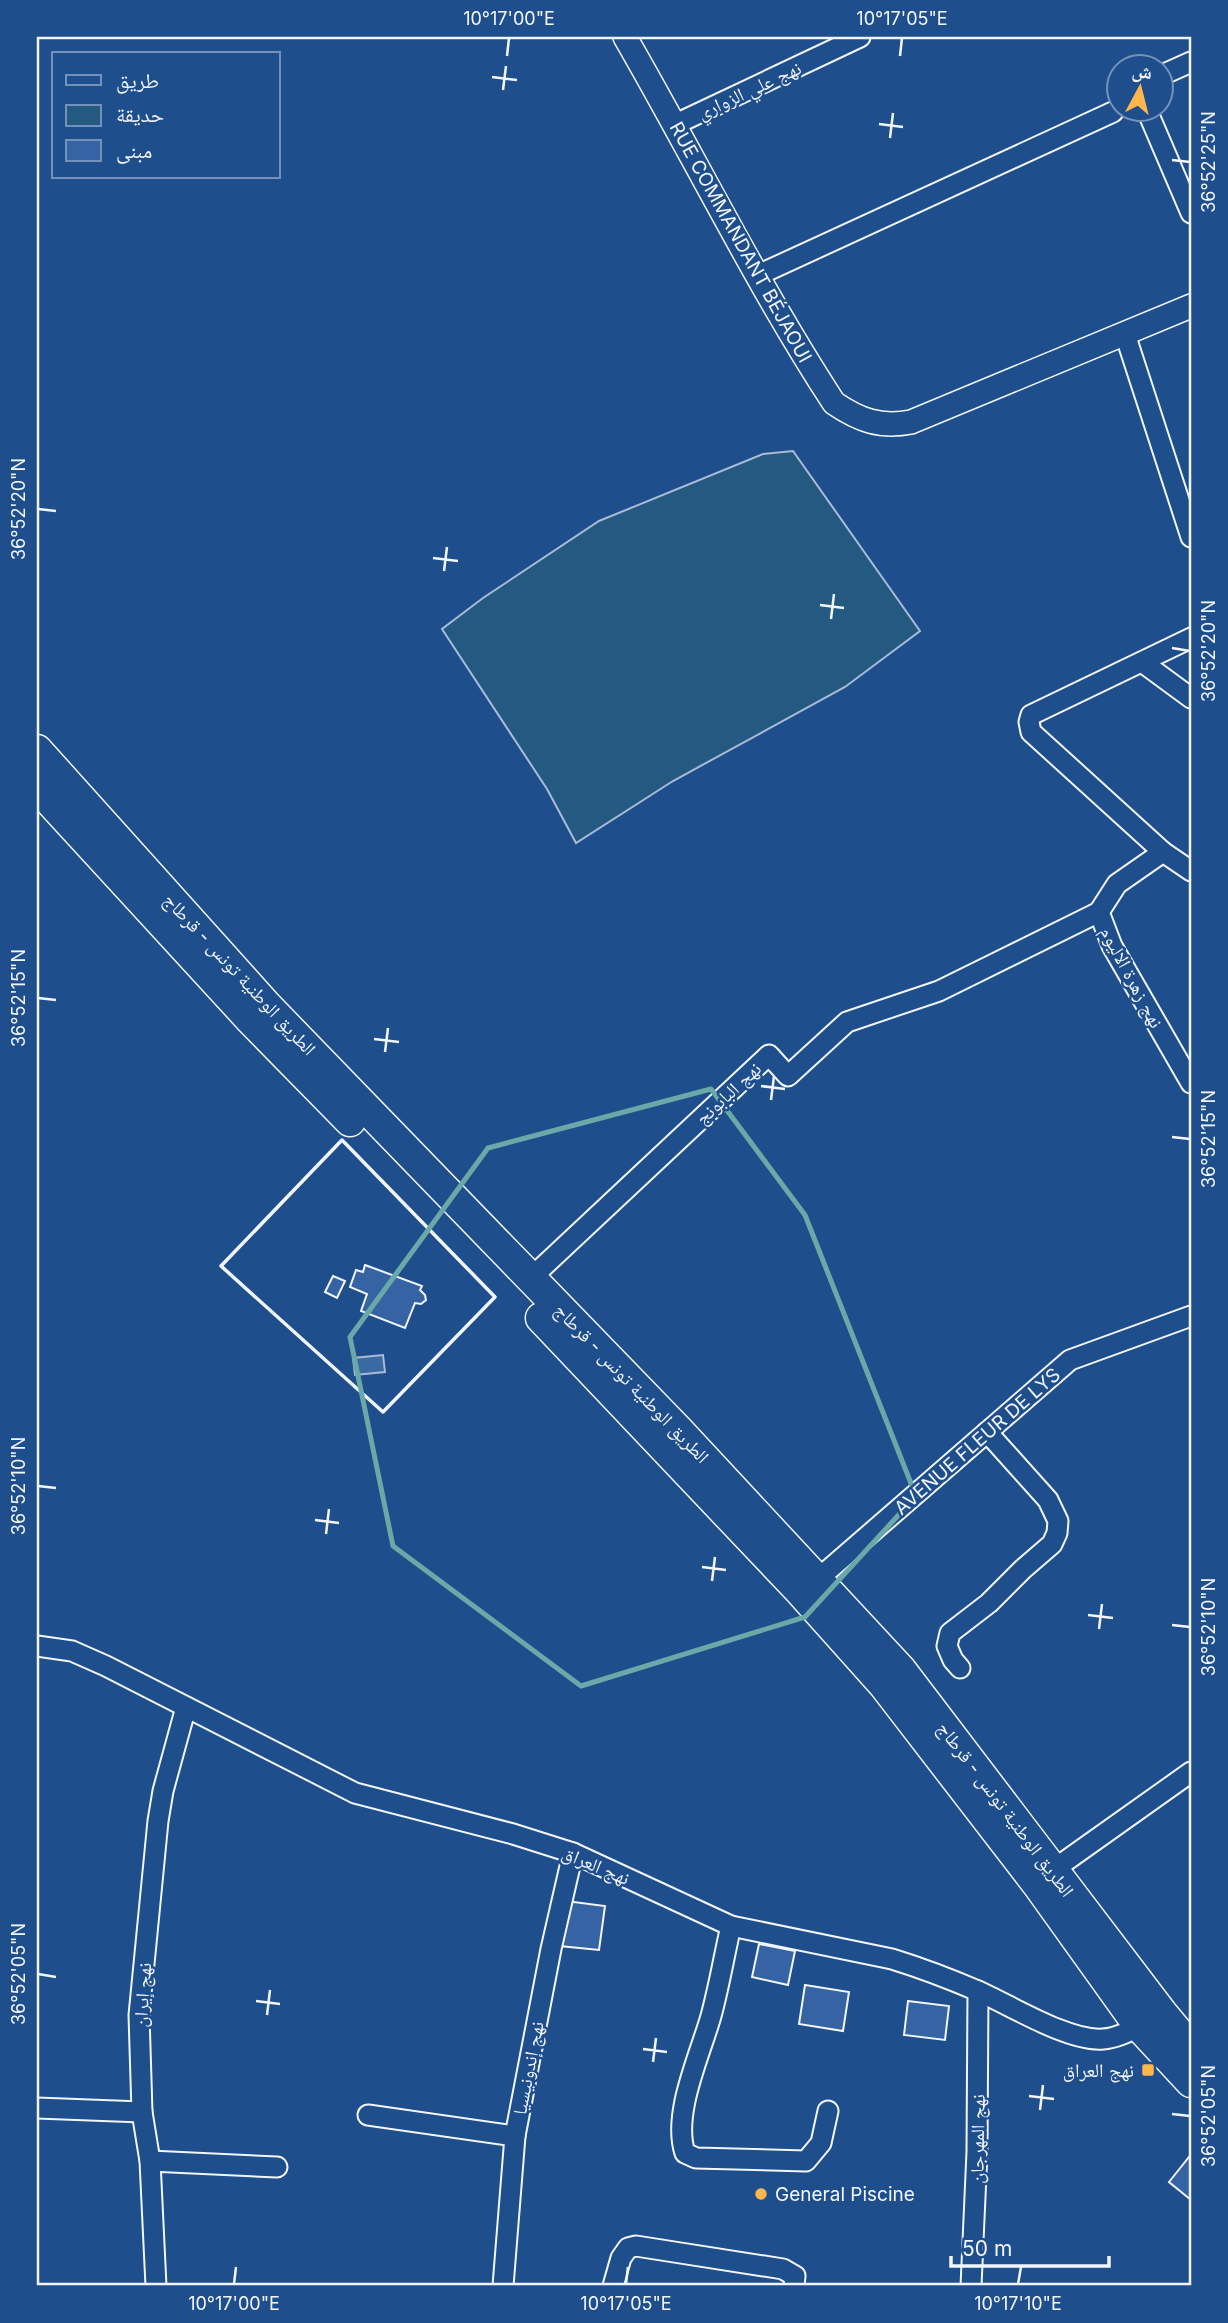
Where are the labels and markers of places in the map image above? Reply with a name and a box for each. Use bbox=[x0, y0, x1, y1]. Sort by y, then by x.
place label: نهج العراق bbox=[1063, 2059, 1134, 2083]
marker: نهج العراق bbox=[1140, 2062, 1156, 2078]
place label: General Piscine bbox=[775, 2183, 915, 2206]
marker: General Piscine bbox=[753, 2186, 769, 2202]

